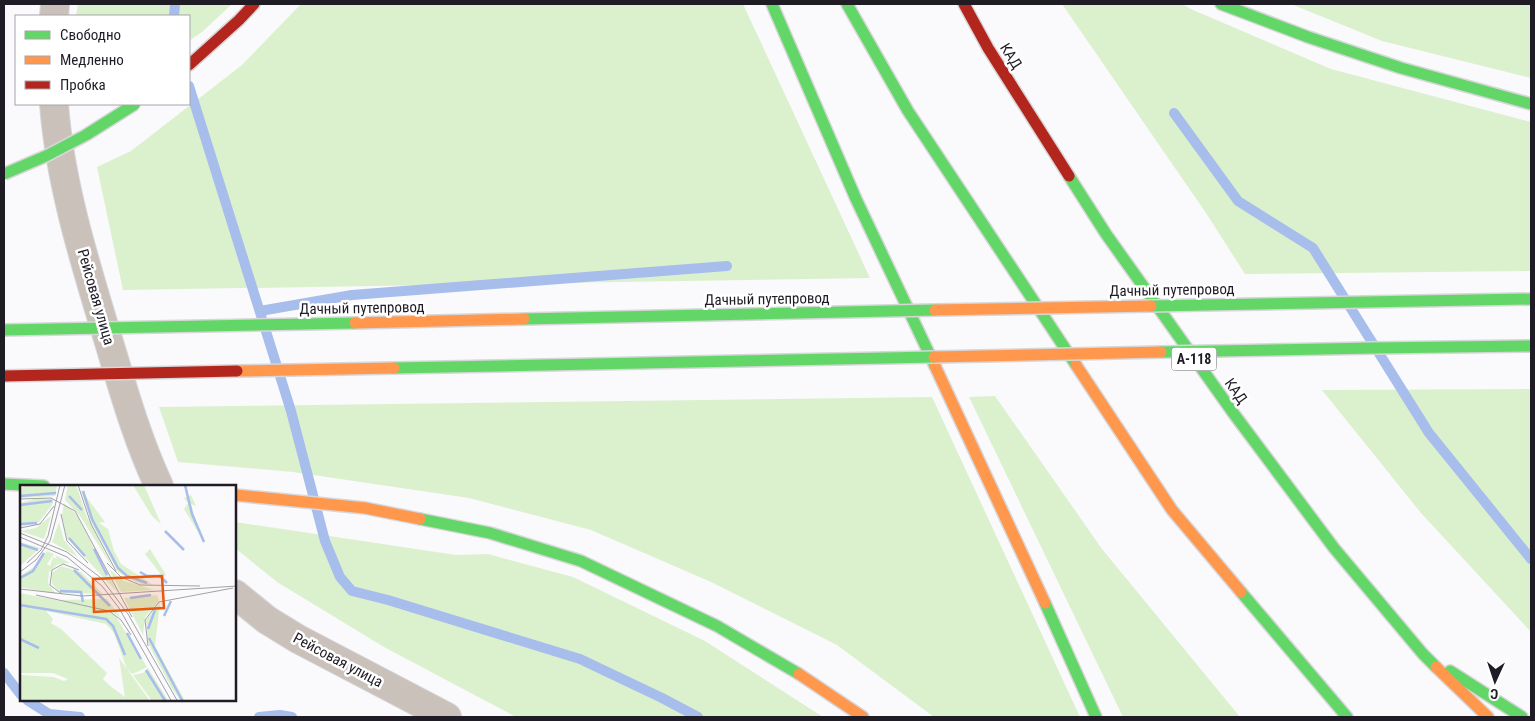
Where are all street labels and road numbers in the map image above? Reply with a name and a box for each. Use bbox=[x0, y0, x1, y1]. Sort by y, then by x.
street label: КАД bbox=[996, 40, 1026, 72]
street label: Рейсовая улица bbox=[74, 247, 118, 347]
street label: Дачный путепровод bbox=[1109, 280, 1235, 300]
street label: Дачный путепровод bbox=[704, 289, 830, 309]
street label: Дачный путепровод bbox=[299, 298, 425, 318]
road number: А-118 bbox=[1172, 348, 1216, 370]
street label: КАД bbox=[1221, 375, 1251, 407]
street label: Рейсовая улица bbox=[290, 629, 386, 691]

